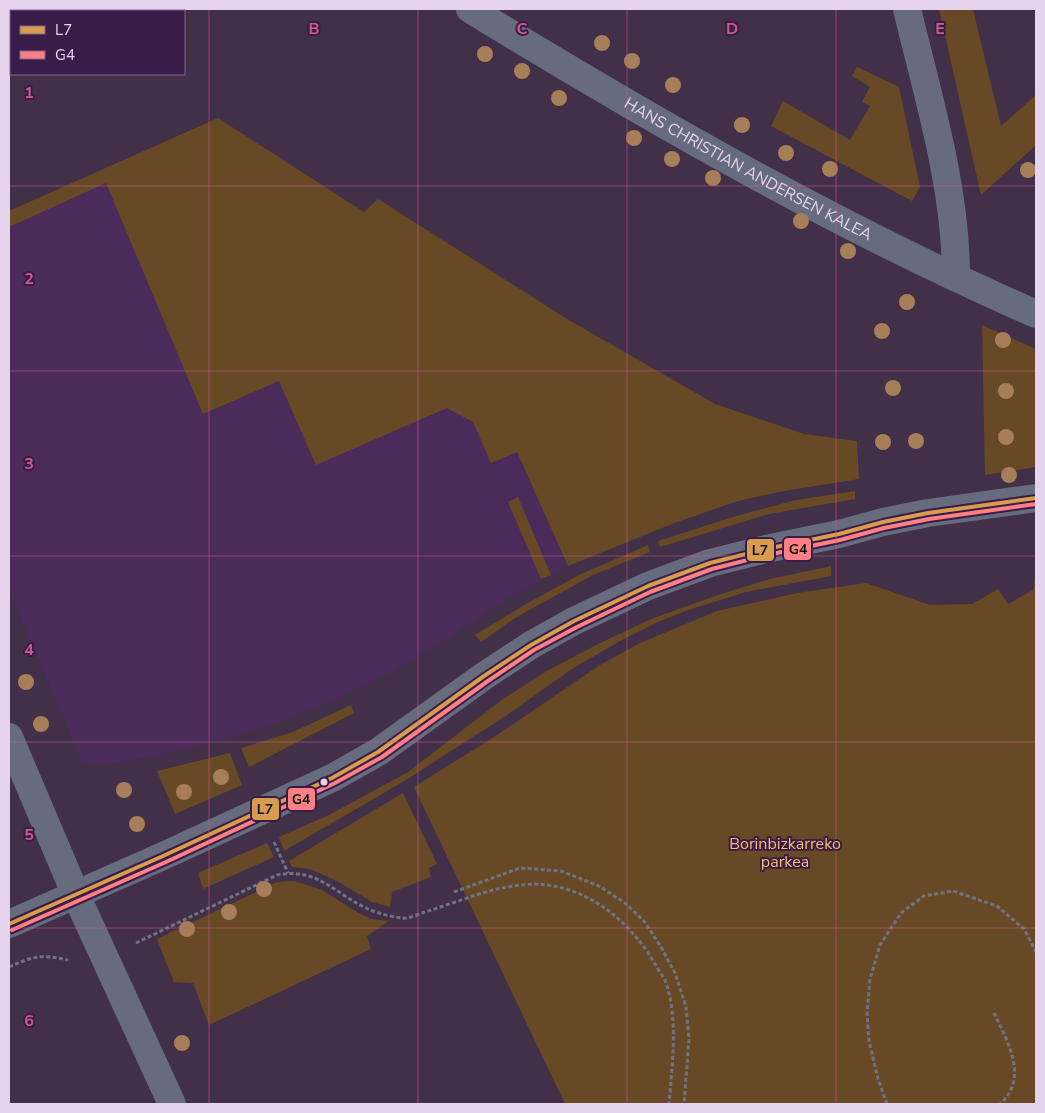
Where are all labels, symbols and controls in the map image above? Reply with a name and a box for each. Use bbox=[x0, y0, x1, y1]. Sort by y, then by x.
legend bbox=[10, 10, 185, 75]
text: B bbox=[308, 18, 320, 40]
text: C bbox=[517, 18, 528, 40]
text: D bbox=[726, 18, 738, 40]
text: E bbox=[935, 18, 945, 40]
text: L7 bbox=[55, 20, 72, 40]
text: G4 bbox=[55, 45, 75, 65]
text: 1 bbox=[24, 82, 34, 104]
street label: HANS CHRISTIAN ANDERSEN KALEA bbox=[620, 93, 876, 246]
text: 2 bbox=[24, 268, 34, 290]
text: 3 bbox=[24, 453, 34, 475]
line badge: G4 bbox=[783, 537, 812, 561]
line badge: L7 bbox=[746, 538, 775, 562]
text: G4 bbox=[789, 540, 808, 559]
text: L7 bbox=[752, 541, 768, 560]
text: 4 bbox=[24, 639, 34, 661]
unlabelled marker bbox=[319, 777, 329, 787]
line badge: G4 bbox=[287, 787, 316, 811]
text: G4 bbox=[292, 790, 311, 809]
line badge: L7 bbox=[251, 797, 280, 821]
text: L7 bbox=[257, 800, 273, 819]
text: 5 bbox=[24, 824, 34, 846]
park label: Borinbizkarreko parkea bbox=[729, 833, 841, 873]
text: 6 bbox=[24, 1010, 34, 1032]

